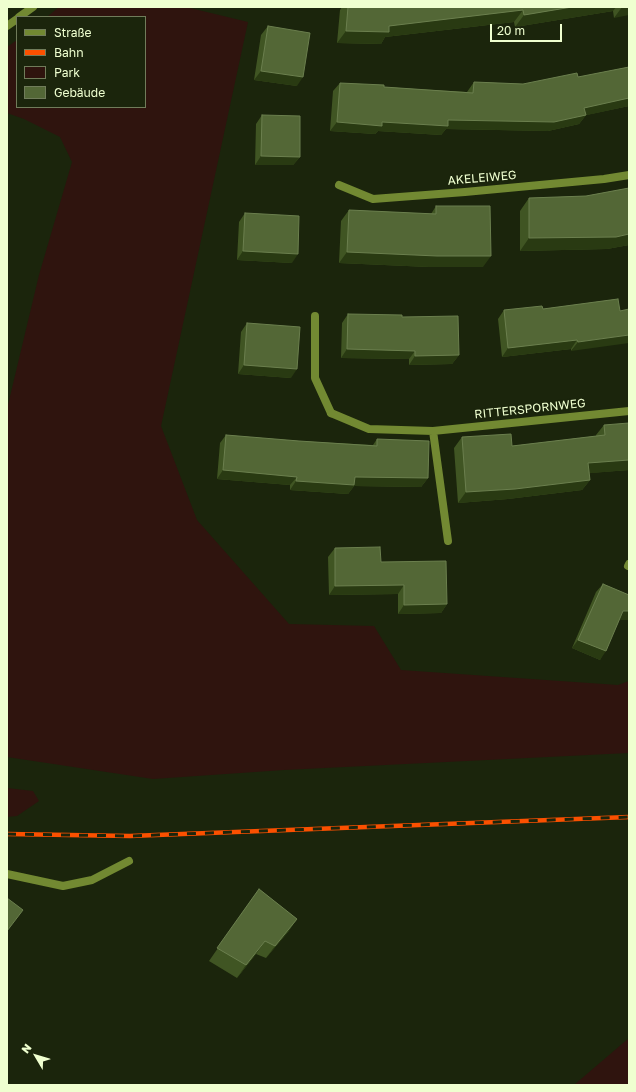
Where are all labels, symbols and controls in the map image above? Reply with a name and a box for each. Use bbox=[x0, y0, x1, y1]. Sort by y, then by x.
legend bbox=[16, 16, 146, 108]
scale bar bbox=[492, 16, 564, 42]
text: 20 m bbox=[497, 23, 525, 38]
text: Straße bbox=[54, 25, 92, 40]
text: Bahn bbox=[54, 45, 84, 60]
text: Park bbox=[54, 65, 80, 80]
text: Gebäude bbox=[54, 85, 105, 100]
street label: AKELEIWEG bbox=[447, 168, 517, 188]
street label: RITTERSPORNWEG bbox=[474, 396, 586, 422]
north arrow bbox=[16, 1036, 56, 1076]
text: N bbox=[18, 1041, 34, 1056]

